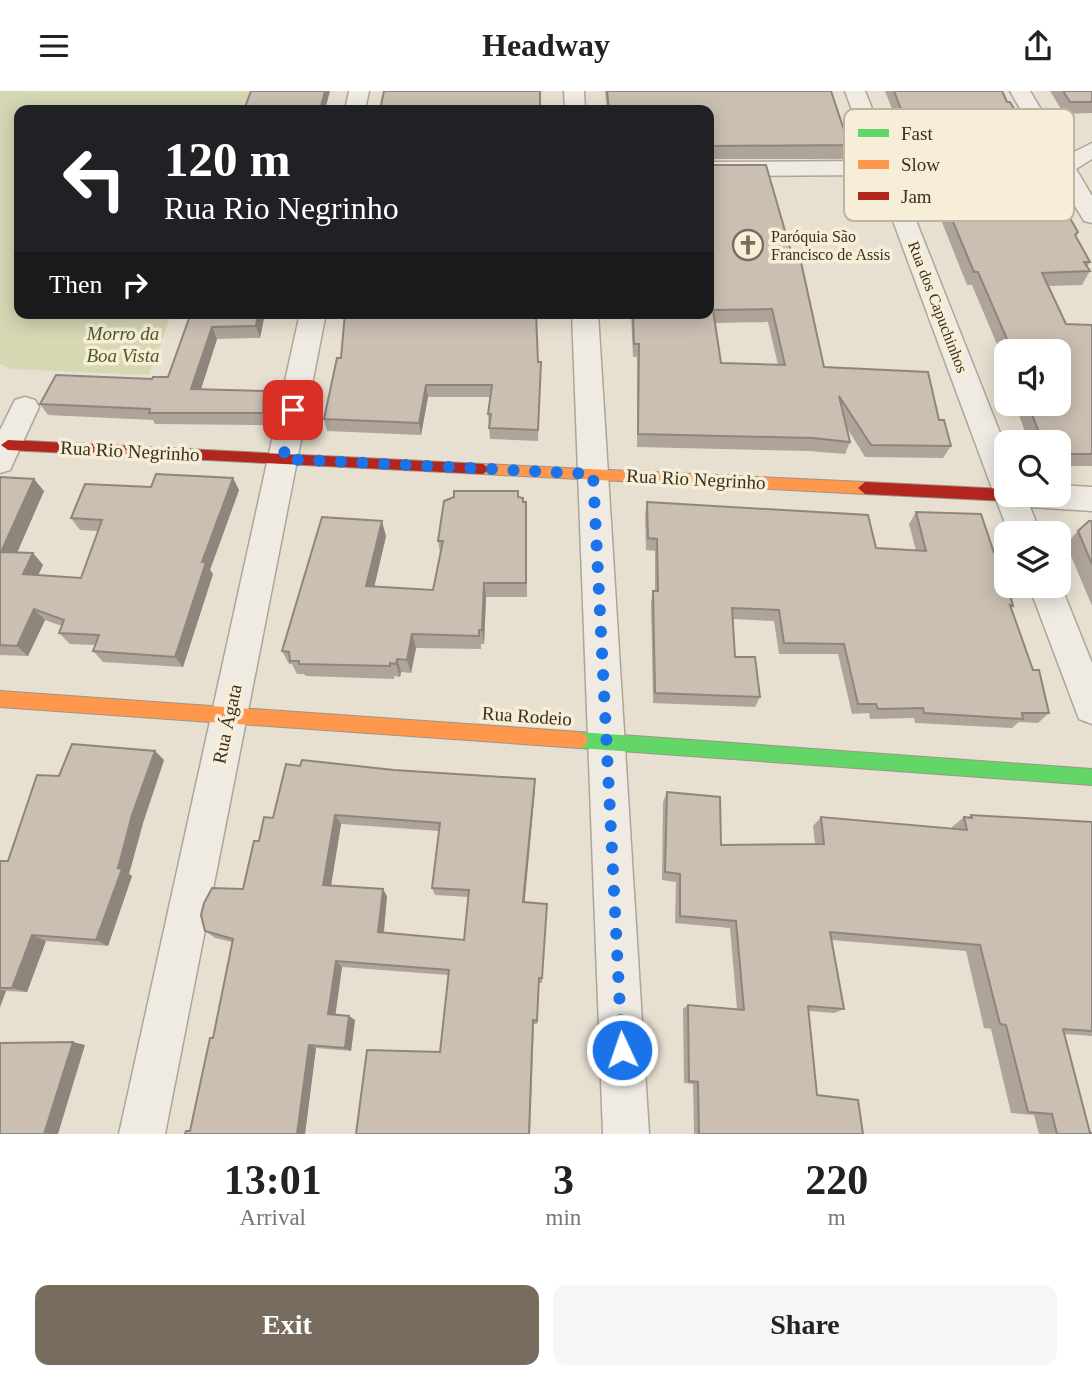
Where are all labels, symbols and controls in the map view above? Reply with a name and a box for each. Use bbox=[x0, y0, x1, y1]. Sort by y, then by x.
icon: menu bbox=[35, 27, 73, 65]
text: Headway bbox=[482, 27, 610, 63]
icon: share bbox=[1019, 27, 1057, 65]
legend bbox=[844, 109, 1074, 221]
text: Fast bbox=[901, 123, 933, 144]
text: 120 m bbox=[164, 132, 291, 187]
icon: left bbox=[49, 133, 140, 224]
text: Slow bbox=[901, 154, 940, 175]
text: Jam bbox=[901, 186, 932, 207]
text: Rua Rio Negrinho bbox=[164, 190, 399, 226]
church icon: Paróquia São Francisco de Assis bbox=[731, 228, 765, 262]
place label: Paróquia São Francisco de Assis bbox=[771, 228, 890, 263]
street label: Rua dos Capuchinhos bbox=[904, 239, 971, 376]
icon: right bbox=[116, 266, 154, 304]
text: Then bbox=[49, 270, 102, 299]
park label: Morro da Boa Vista bbox=[86, 323, 160, 366]
map controls bbox=[994, 339, 1071, 598]
button: sound bbox=[994, 339, 1071, 416]
pin bbox=[263, 380, 323, 440]
icon: arrive bbox=[274, 391, 312, 429]
button: search bbox=[994, 430, 1071, 507]
street label: Rua Rio Negrinho bbox=[60, 437, 200, 465]
street label: Rua Rio Negrinho bbox=[626, 465, 766, 493]
button: layers bbox=[994, 521, 1071, 598]
street label: Rua Ágata bbox=[208, 682, 246, 766]
street label: Rua Rodeio bbox=[481, 702, 573, 730]
position arrow bbox=[585, 1013, 659, 1087]
text: 13:01 bbox=[224, 1157, 322, 1203]
text: 3 bbox=[553, 1157, 574, 1203]
text: 220 bbox=[805, 1157, 868, 1203]
text: Arrival bbox=[240, 1205, 306, 1230]
text: min bbox=[546, 1205, 581, 1230]
text: m bbox=[828, 1205, 846, 1230]
button: Exit bbox=[35, 1285, 539, 1365]
button: Share bbox=[553, 1285, 1057, 1365]

